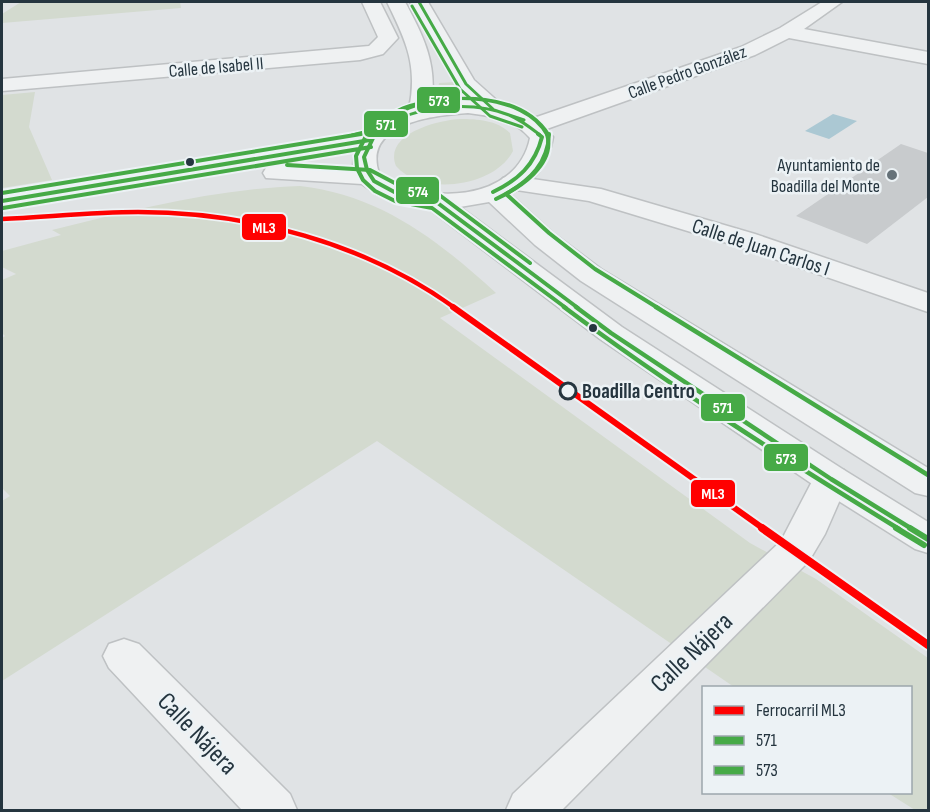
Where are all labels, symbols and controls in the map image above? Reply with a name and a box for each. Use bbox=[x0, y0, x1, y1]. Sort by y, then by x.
street label: Calle Pedro González bbox=[625, 41, 750, 104]
street label: Calle de Isabel II bbox=[168, 53, 264, 82]
line badge: 573 bbox=[416, 86, 461, 114]
text: 573 bbox=[428, 92, 450, 111]
line badge: 571 bbox=[363, 110, 409, 138]
text: 571 bbox=[376, 116, 397, 135]
place label: Ayuntamiento de Boadilla del Monte bbox=[771, 155, 880, 197]
unlabelled marker bbox=[184, 156, 196, 168]
marker: Ayuntamiento de Boadilla del Monte bbox=[885, 168, 899, 182]
line badge: 574 bbox=[395, 176, 440, 205]
text: 574 bbox=[408, 183, 429, 202]
line badge: ML3 bbox=[241, 213, 287, 241]
street label: Calle de Juan Carlos I bbox=[689, 213, 833, 281]
text: ML3 bbox=[252, 219, 276, 238]
unlabelled marker bbox=[587, 322, 599, 334]
place label: Boadilla Centro bbox=[582, 379, 695, 404]
marker: Boadilla Centro bbox=[559, 382, 577, 400]
line badge: 571 bbox=[700, 393, 746, 422]
text: 571 bbox=[713, 399, 734, 418]
line badge: 573 bbox=[763, 443, 809, 472]
text: 573 bbox=[775, 450, 797, 469]
line badge: ML3 bbox=[690, 479, 736, 508]
text: ML3 bbox=[701, 485, 725, 504]
street label: Calle Nájera bbox=[645, 607, 739, 700]
legend bbox=[702, 686, 912, 794]
street label: Calle Nájera bbox=[150, 687, 243, 781]
text: Ferrocarril ML3 bbox=[756, 700, 846, 721]
text: 571 bbox=[756, 730, 777, 751]
text: 573 bbox=[756, 760, 778, 781]

